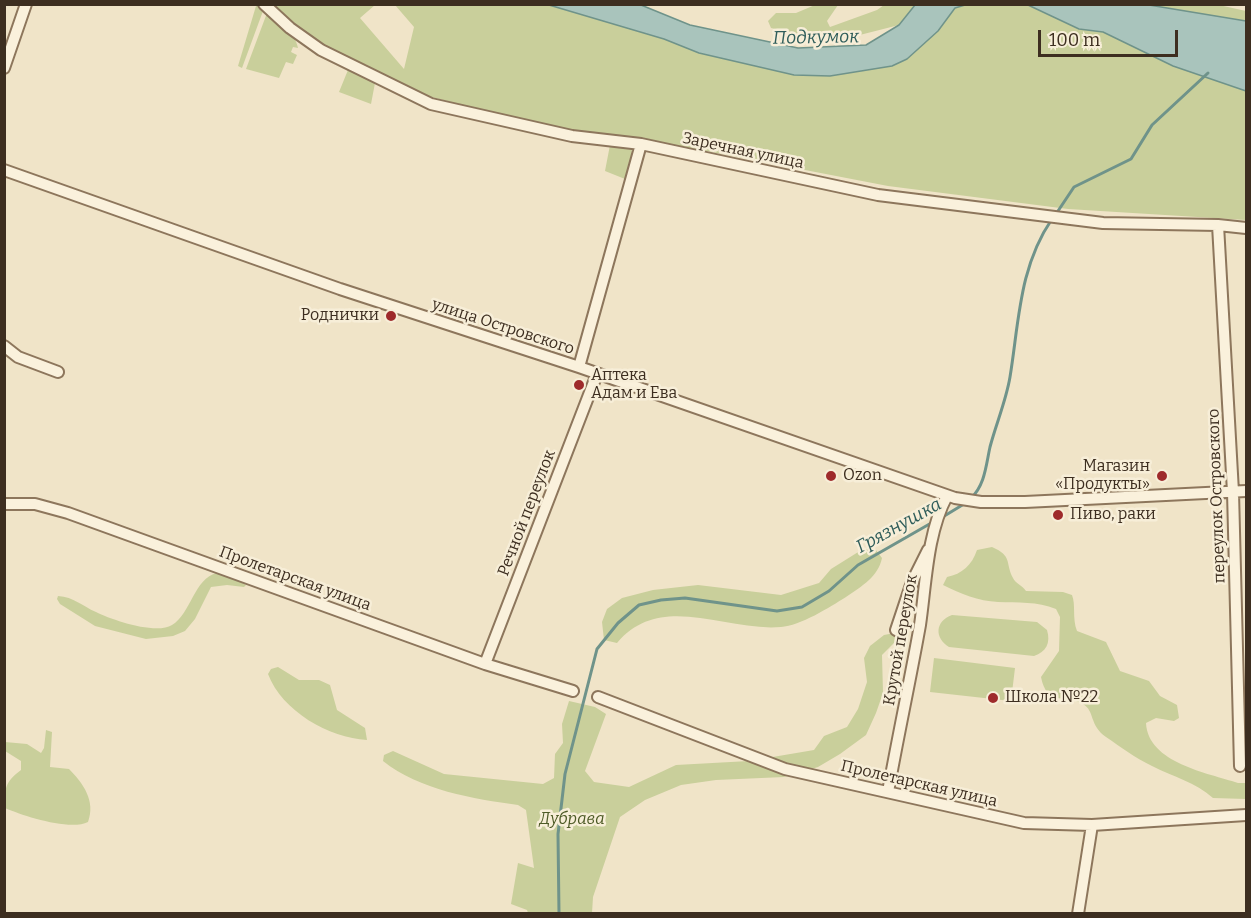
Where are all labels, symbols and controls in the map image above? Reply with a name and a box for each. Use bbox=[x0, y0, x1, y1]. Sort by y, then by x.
scale bar bbox=[1041, 18, 1180, 56]
water label: Подкумок bbox=[773, 26, 859, 50]
text: 100 m bbox=[1049, 29, 1100, 51]
street label: Заречная улица bbox=[681, 129, 805, 173]
street label: улица Островского bbox=[429, 295, 577, 359]
place label: Роднички bbox=[301, 306, 379, 326]
marker: Роднички bbox=[384, 309, 398, 323]
place label: Аптека Адам и Ева bbox=[591, 366, 677, 404]
marker: Аптека Адам и Ева bbox=[572, 378, 586, 392]
street label: переулок Островского bbox=[1204, 408, 1230, 584]
street label: Речной переулок bbox=[494, 447, 560, 579]
place label: Магазин «Продукты» bbox=[1055, 457, 1150, 495]
place label: Ozon bbox=[843, 466, 882, 486]
marker: Ozon bbox=[824, 469, 838, 483]
marker: Магазин «Продукты» bbox=[1155, 469, 1169, 483]
water label: Грязнушка bbox=[853, 494, 945, 558]
place label: Пиво, раки bbox=[1070, 505, 1156, 525]
marker: Пиво, раки bbox=[1051, 508, 1065, 522]
street label: Пролетарская улица bbox=[216, 543, 374, 615]
street label: Крутой переулок bbox=[880, 573, 922, 707]
place label: Школа №22 bbox=[1005, 688, 1098, 708]
marker: Школа №22 bbox=[986, 691, 1000, 705]
street label: Пролетарская улица bbox=[839, 757, 999, 811]
park label: Дубрава bbox=[539, 810, 605, 830]

